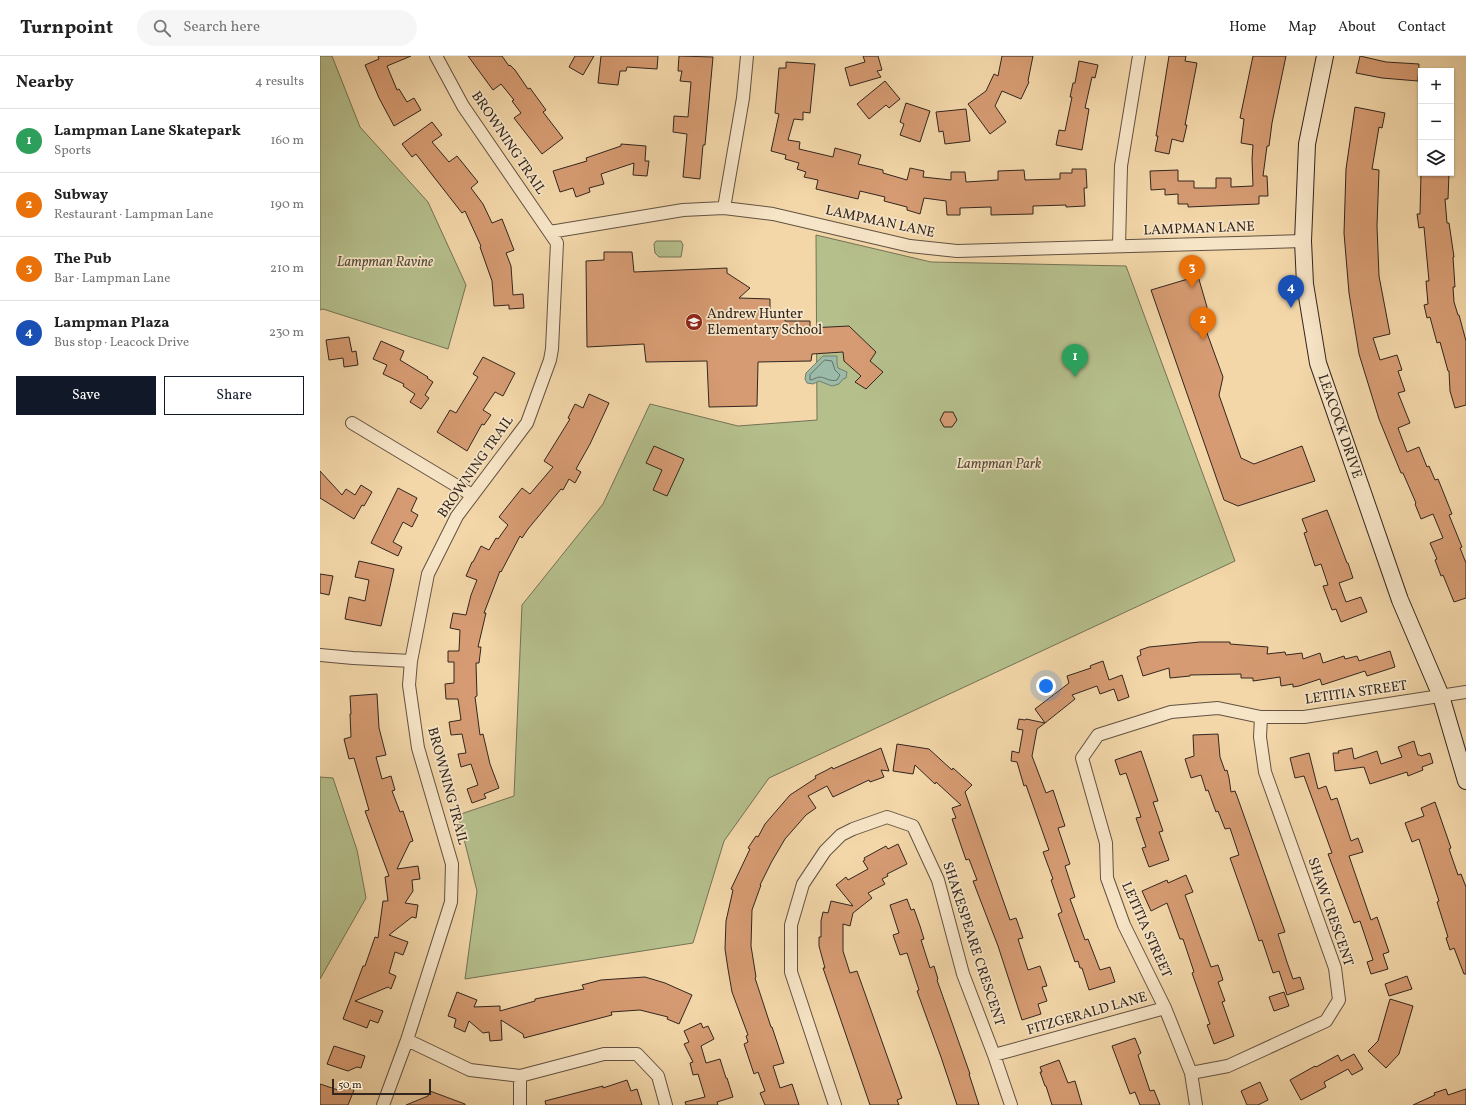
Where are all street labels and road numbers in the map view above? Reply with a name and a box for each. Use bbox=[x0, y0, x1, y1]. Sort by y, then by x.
street label: BROWNING TRAIL bbox=[466, 88, 550, 199]
street label: LAMPMAN LANE bbox=[824, 201, 936, 243]
street label: LAMPMAN LANE bbox=[1143, 218, 1255, 240]
street label: LEACOCK DRIVE bbox=[1313, 372, 1367, 481]
street label: BROWNING TRAIL bbox=[434, 412, 519, 522]
street label: LETITIA STREET bbox=[1304, 676, 1408, 710]
street label: BROWNING TRAIL bbox=[422, 725, 472, 847]
street label: SHAW CRESCENT bbox=[1302, 855, 1358, 969]
street label: SHAKESPEARE CRESCENT bbox=[937, 859, 1009, 1029]
street label: LETITIA STREET bbox=[1116, 879, 1176, 981]
street label: FITZGERALD LANE bbox=[1025, 988, 1149, 1040]

